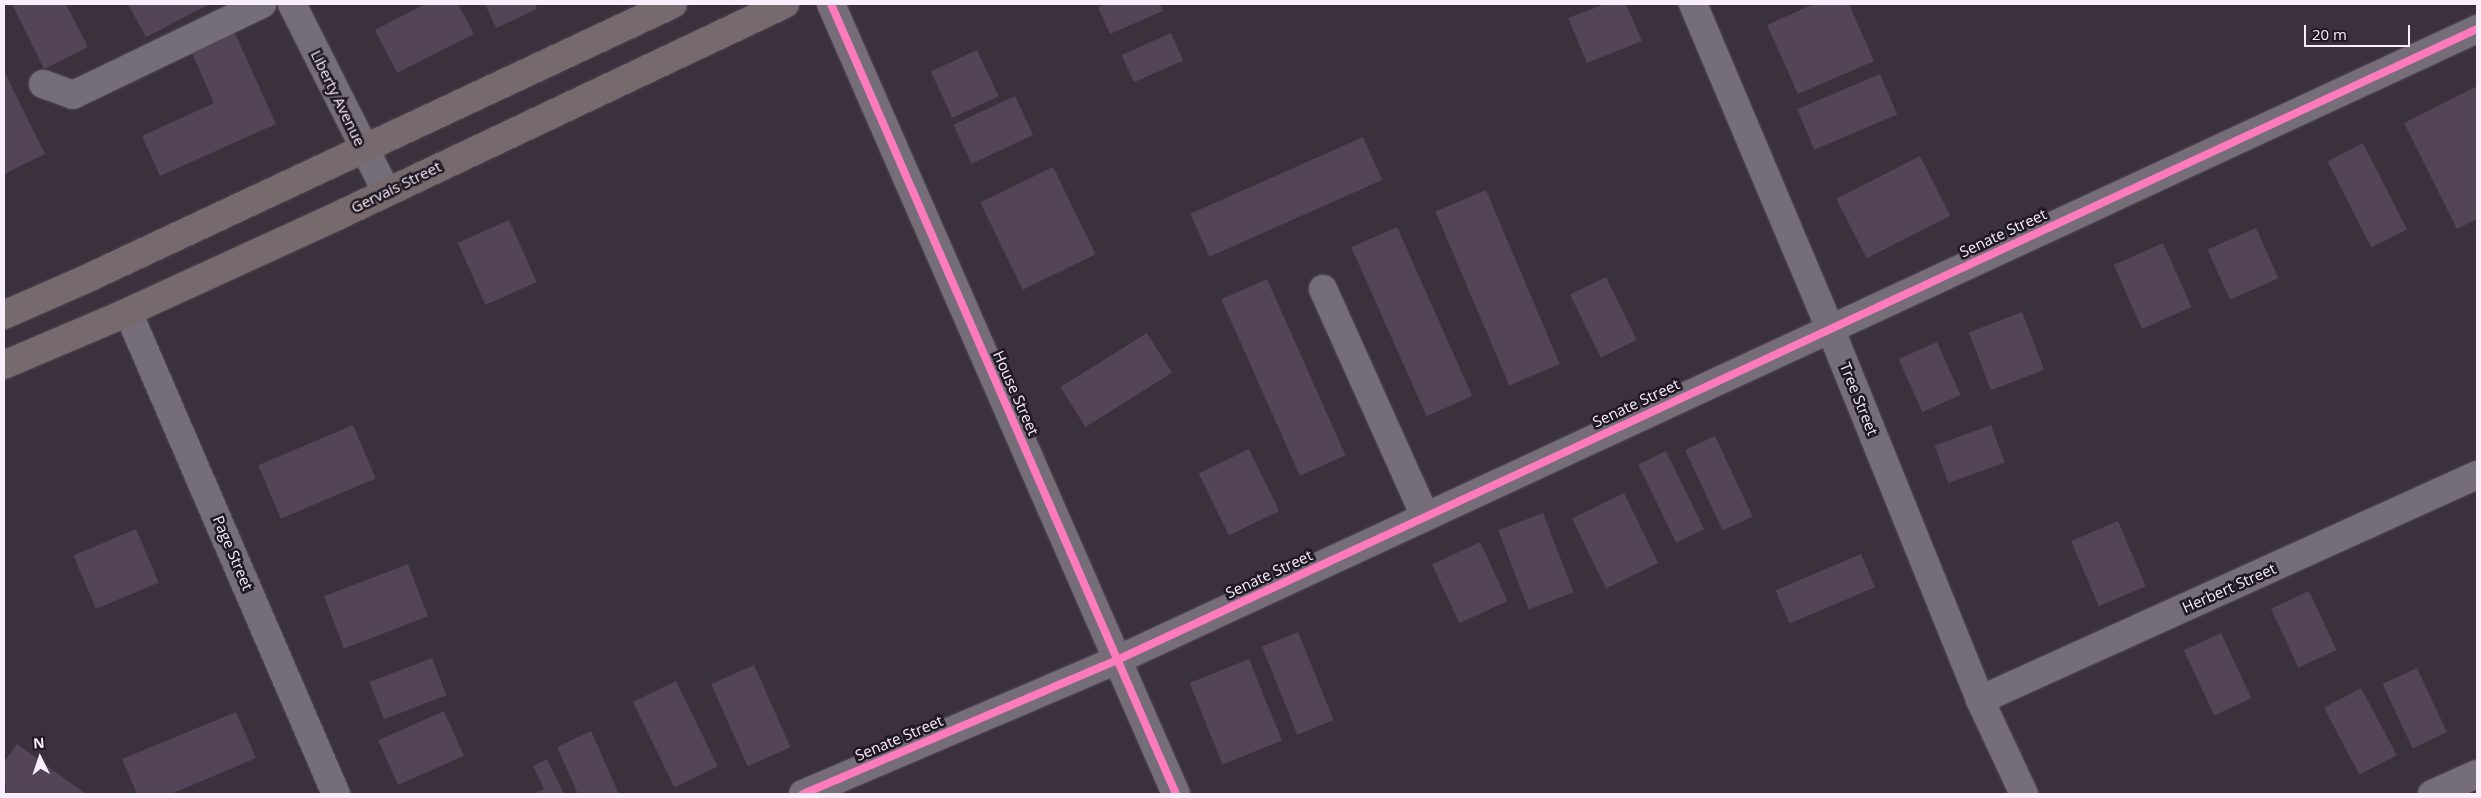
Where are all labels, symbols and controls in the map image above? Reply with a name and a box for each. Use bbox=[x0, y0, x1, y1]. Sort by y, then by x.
scale bar bbox=[2306, 15, 2412, 47]
text: 20 m bbox=[2312, 24, 2347, 44]
street label: Liberty Avenue bbox=[307, 47, 369, 149]
street label: Gervais Street bbox=[348, 157, 444, 217]
street label: Senate Street bbox=[1957, 205, 2049, 261]
street label: House Street bbox=[989, 348, 1043, 438]
street label: Tree Street bbox=[1836, 360, 1882, 438]
street label: Senate Street bbox=[1590, 375, 1682, 431]
street label: Page Street bbox=[209, 513, 257, 593]
street label: Senate Street bbox=[1223, 546, 1315, 602]
street label: Herbert Street bbox=[2179, 559, 2279, 617]
street label: Senate Street bbox=[852, 711, 946, 765]
north arrow bbox=[15, 733, 65, 783]
text: N bbox=[33, 733, 45, 752]

